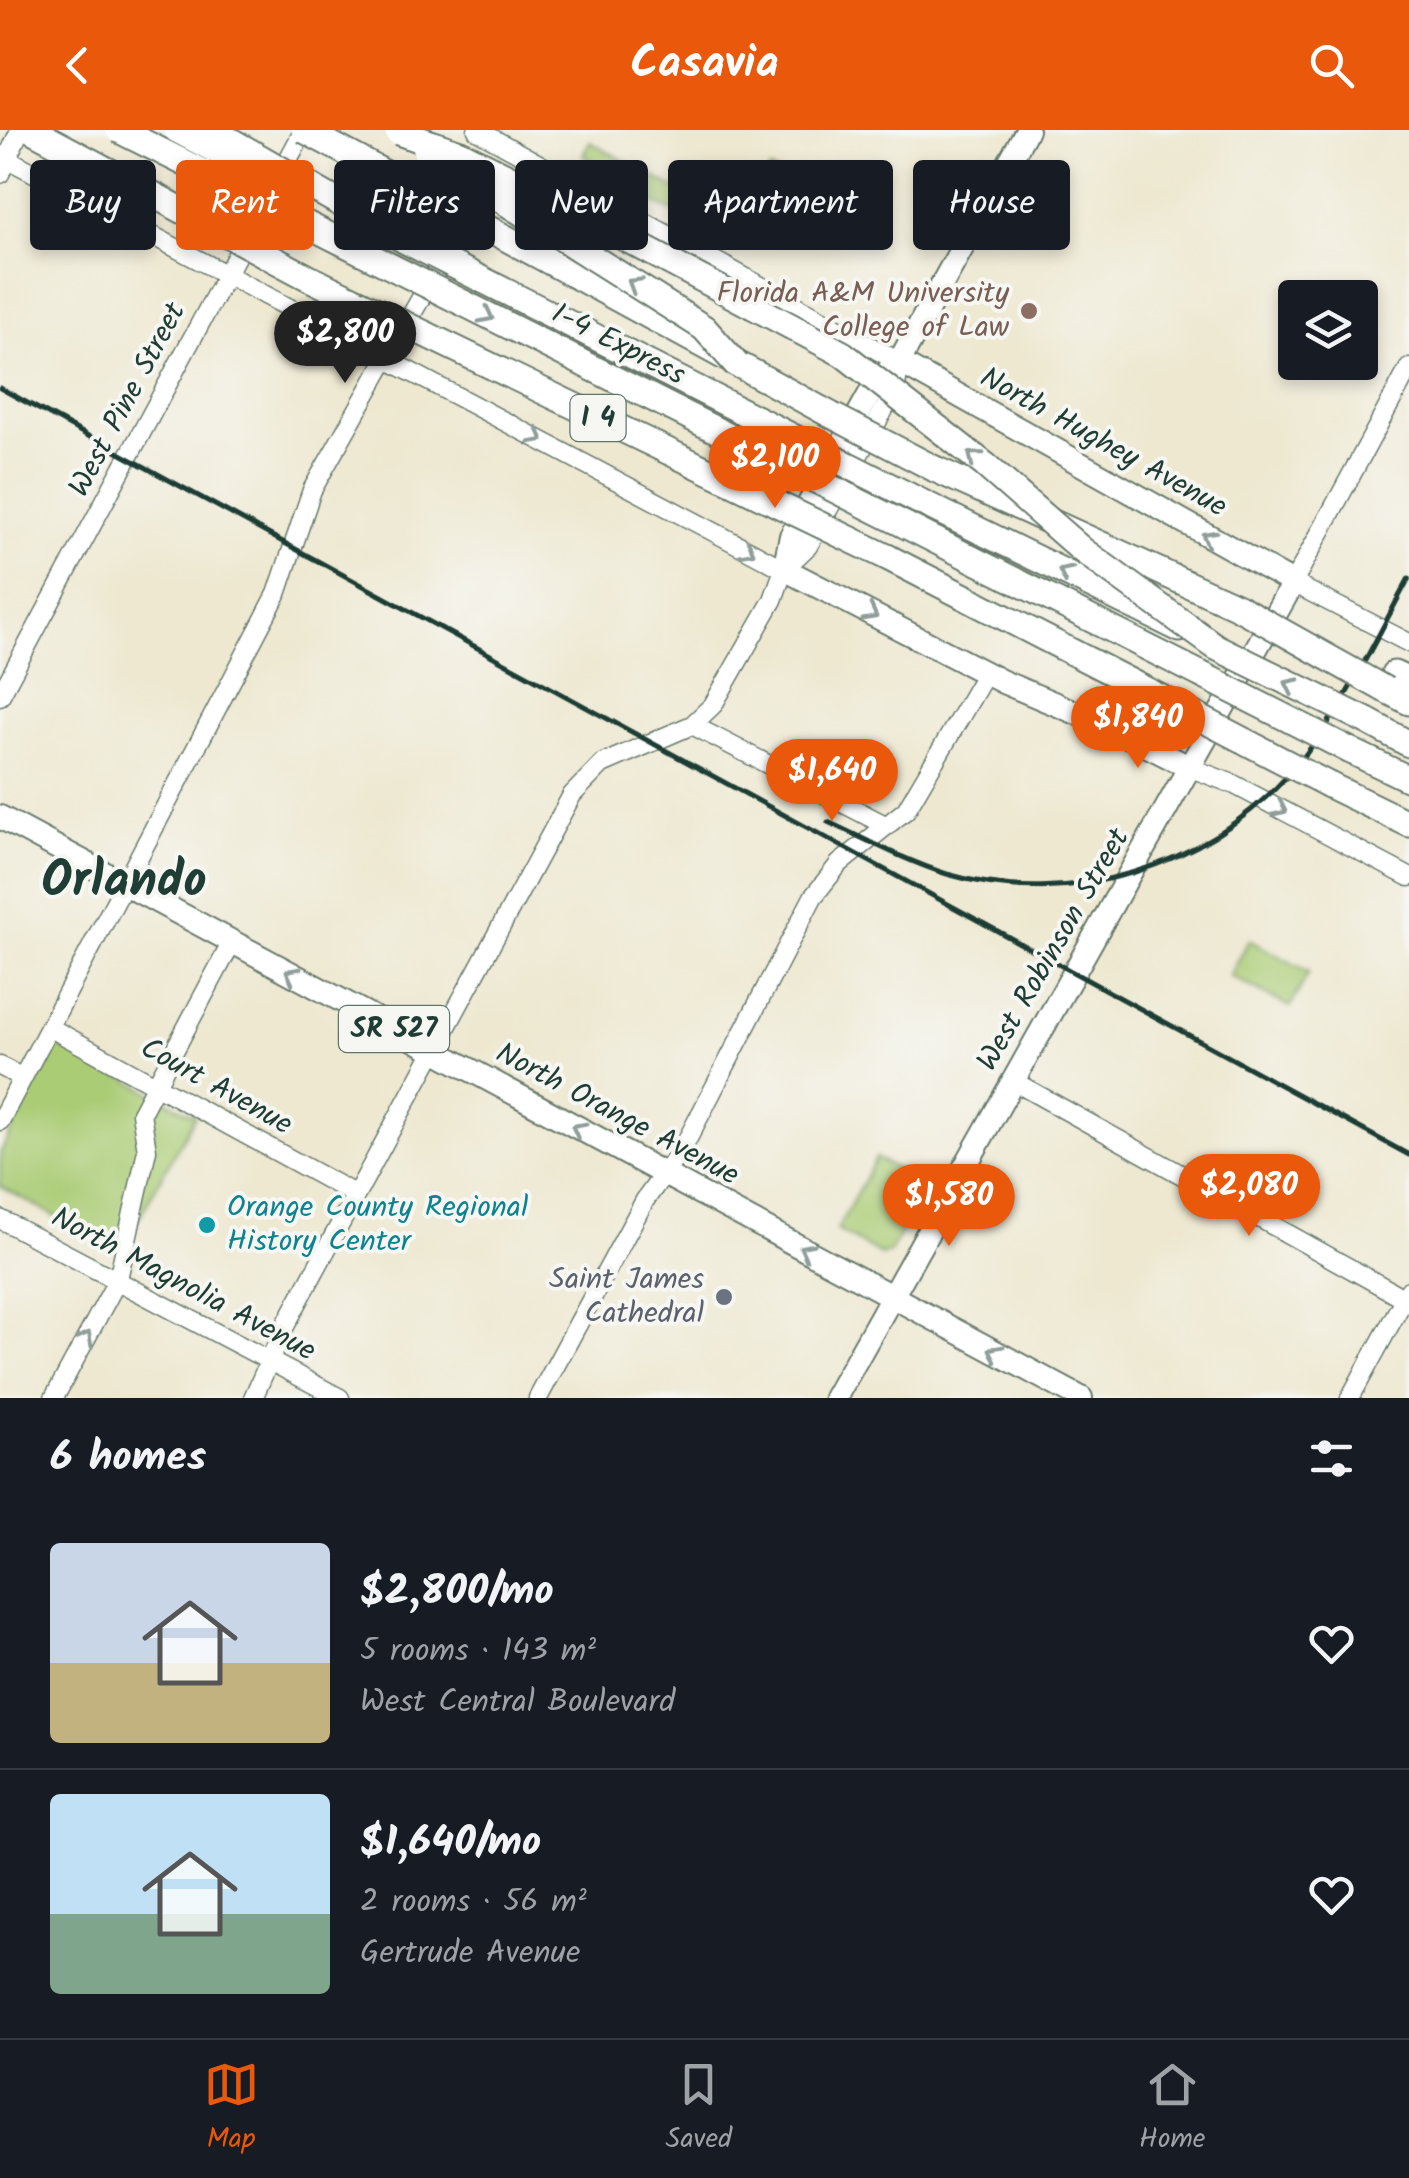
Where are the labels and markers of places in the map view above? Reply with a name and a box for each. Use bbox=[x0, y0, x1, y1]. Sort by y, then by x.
place label: Florida A&M University College of Law bbox=[716, 270, 1010, 352]
marker: Florida A&M University College of Law bbox=[1018, 300, 1040, 322]
pin: $2,800 bbox=[264, 301, 426, 386]
pin: $2,100 bbox=[694, 426, 856, 511]
pin: $1,840 bbox=[1057, 686, 1219, 771]
pin: $1,640 bbox=[751, 739, 913, 824]
pin: $2,080 bbox=[1168, 1154, 1330, 1239]
pin: $1,580 bbox=[868, 1164, 1030, 1249]
place label: Orange County Regional History Center bbox=[227, 1184, 528, 1266]
marker: Orange County Regional History Center bbox=[196, 1214, 218, 1236]
place label: Saint James Cathedral bbox=[549, 1256, 704, 1338]
marker: Saint James Cathedral bbox=[713, 1286, 735, 1308]

